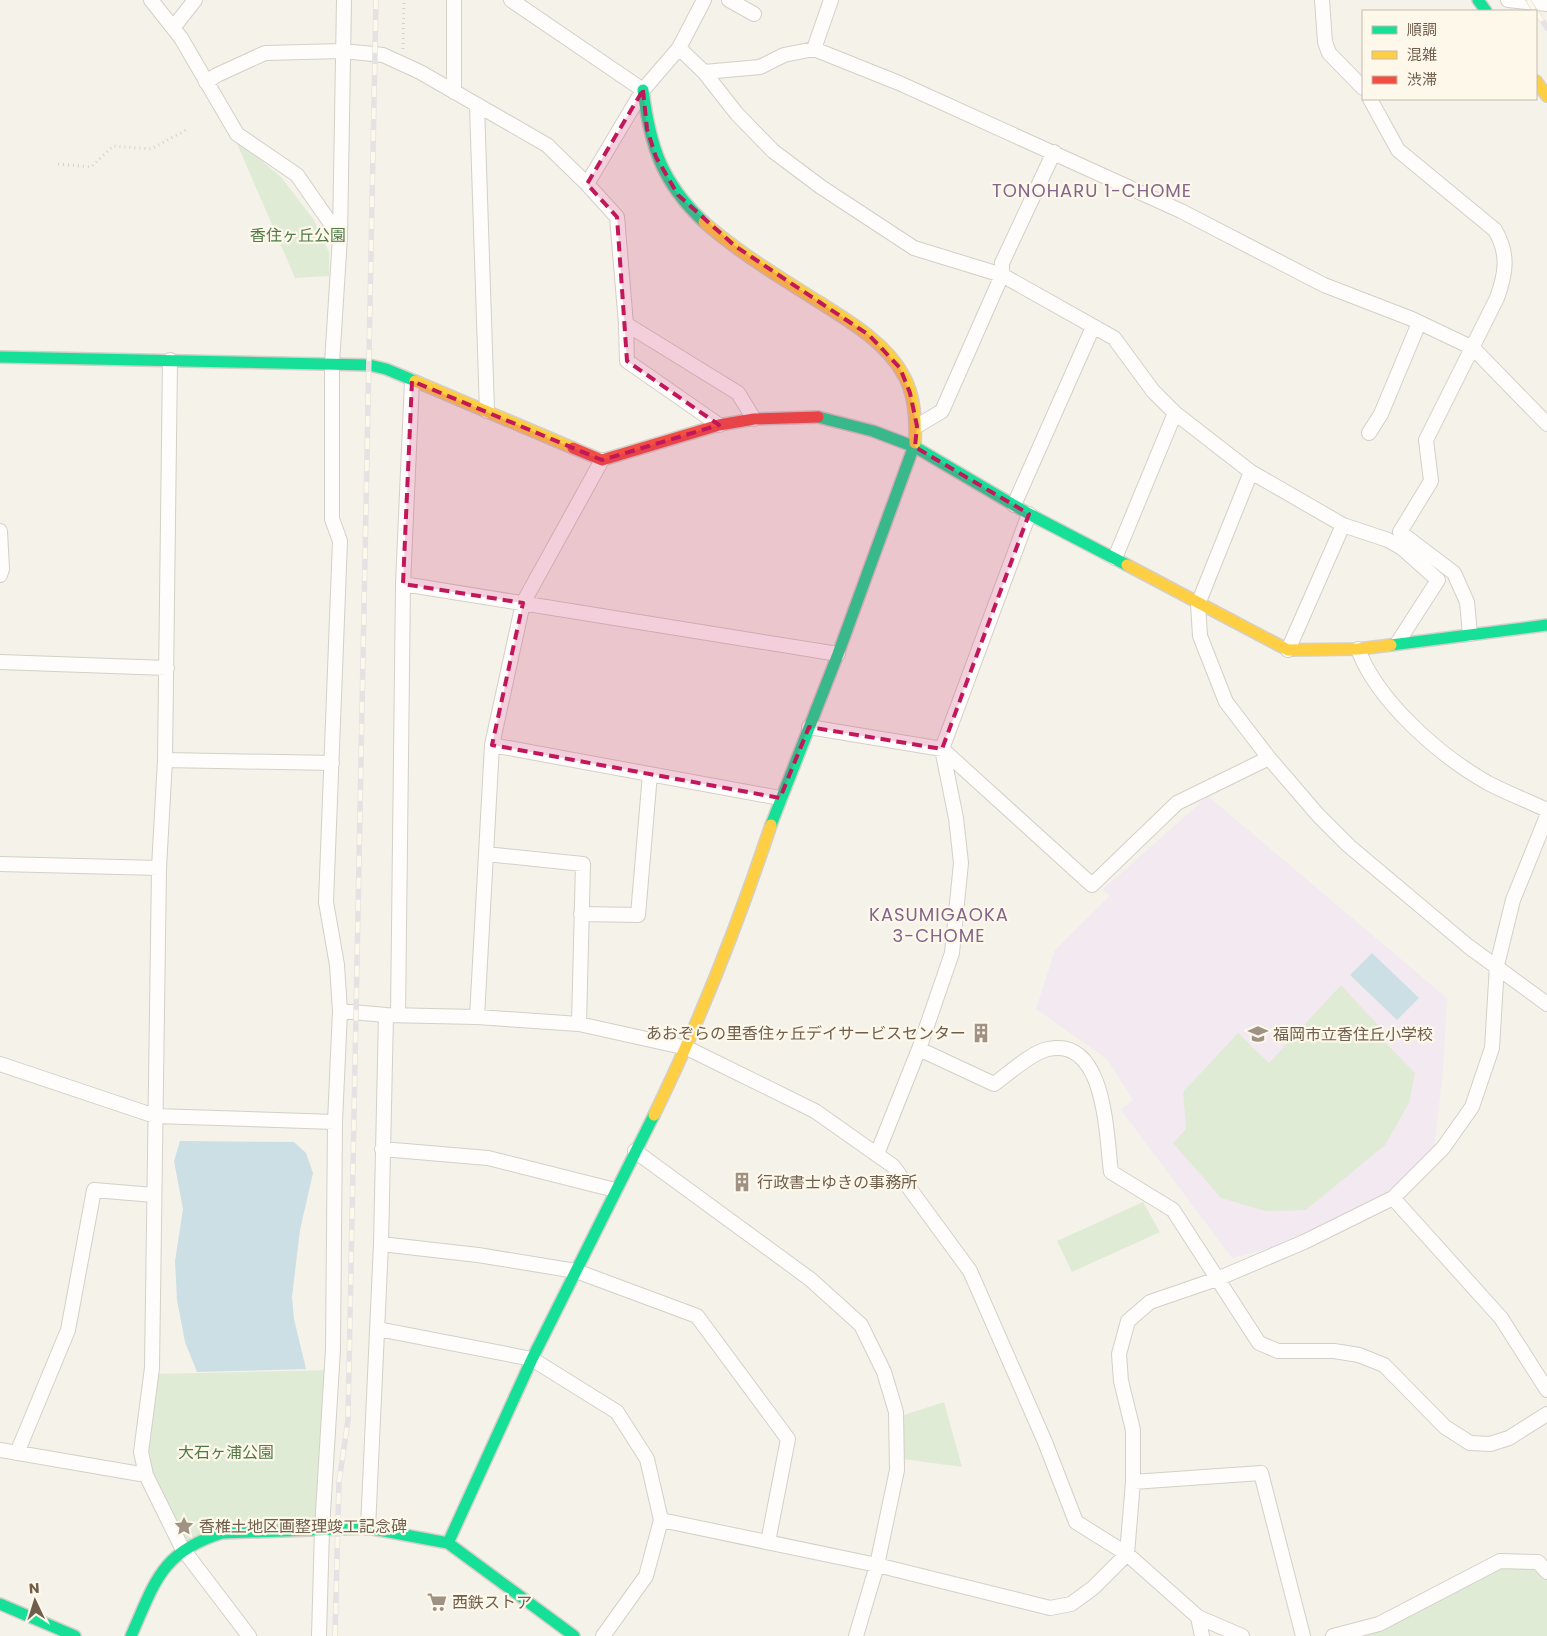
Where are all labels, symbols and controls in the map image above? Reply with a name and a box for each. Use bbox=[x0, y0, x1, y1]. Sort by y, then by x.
legend bbox=[1362, 10, 1537, 100]
text: 順調 bbox=[1407, 19, 1437, 40]
text: 混雑 bbox=[1407, 44, 1437, 65]
text: 渋滞 bbox=[1407, 69, 1437, 90]
district label: TONOHARU 1-CHOME bbox=[992, 178, 1192, 203]
park label: 香住ヶ丘公園 bbox=[250, 224, 346, 247]
district label: KASUMIGAOKA 3-CHOME bbox=[869, 902, 1009, 948]
place label: あおぞらの里香住ヶ丘デイサービスセンター bbox=[646, 1022, 966, 1045]
building icon: あおぞらの里香住ヶ丘デイサービスセンター bbox=[970, 1022, 992, 1044]
school or university icon: 福岡市立香住丘小学校 bbox=[1247, 1023, 1269, 1045]
place label: 福岡市立香住丘小学校 bbox=[1273, 1023, 1433, 1046]
building icon: 行政書士ゆきの事務所 bbox=[731, 1171, 753, 1193]
place label: 行政書士ゆきの事務所 bbox=[757, 1171, 917, 1194]
park label: 大石ヶ浦公園 bbox=[178, 1441, 274, 1464]
place icon: 香椎土地区画整理竣工記念碑 bbox=[173, 1515, 195, 1537]
place label: 香椎土地区画整理竣工記念碑 bbox=[199, 1515, 407, 1538]
north arrow bbox=[10, 1576, 60, 1626]
text: N bbox=[28, 1578, 40, 1598]
supermarket icon: 西鉄ストア bbox=[426, 1591, 448, 1613]
place label: 西鉄ストア bbox=[452, 1591, 532, 1614]

